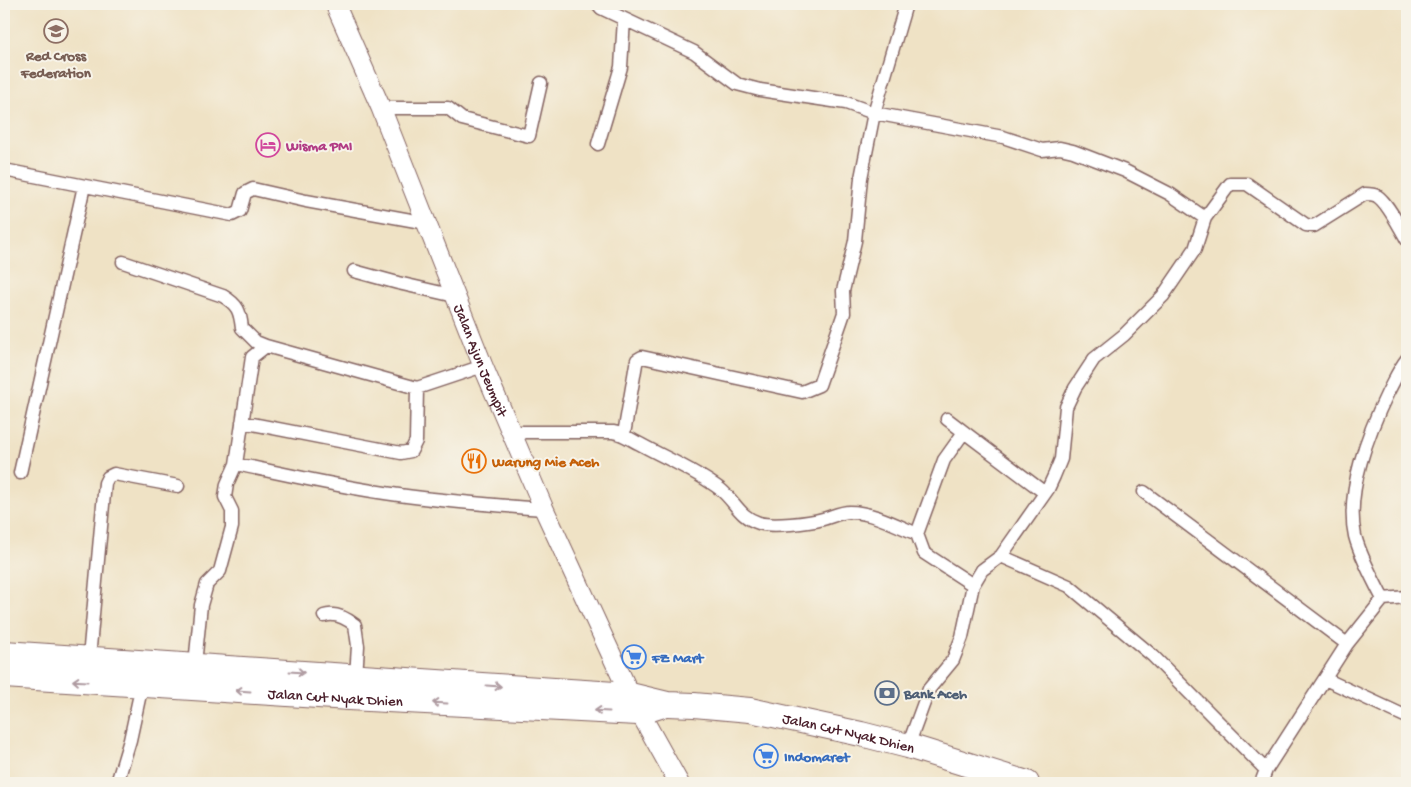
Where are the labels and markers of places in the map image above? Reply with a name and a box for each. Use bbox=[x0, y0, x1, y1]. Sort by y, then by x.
school or university icon: Red Cross Federation bbox=[43, 18, 69, 44]
place label: Red Cross Federation bbox=[20, 48, 92, 83]
hotel icon: Wisma PMI bbox=[255, 132, 281, 158]
place label: Wisma PMI bbox=[285, 138, 353, 156]
restaurant icon: Warung Mie Aceh bbox=[461, 448, 487, 474]
place label: Warung Mie Aceh bbox=[491, 454, 599, 472]
supermarket icon: FZ Mart bbox=[621, 644, 647, 670]
place label: FZ Mart bbox=[651, 650, 705, 668]
bank icon: Bank Aceh bbox=[874, 680, 900, 706]
place label: Bank Aceh bbox=[903, 686, 967, 704]
supermarket icon: Indomaret bbox=[753, 743, 779, 769]
place label: Indomaret bbox=[784, 749, 851, 767]

